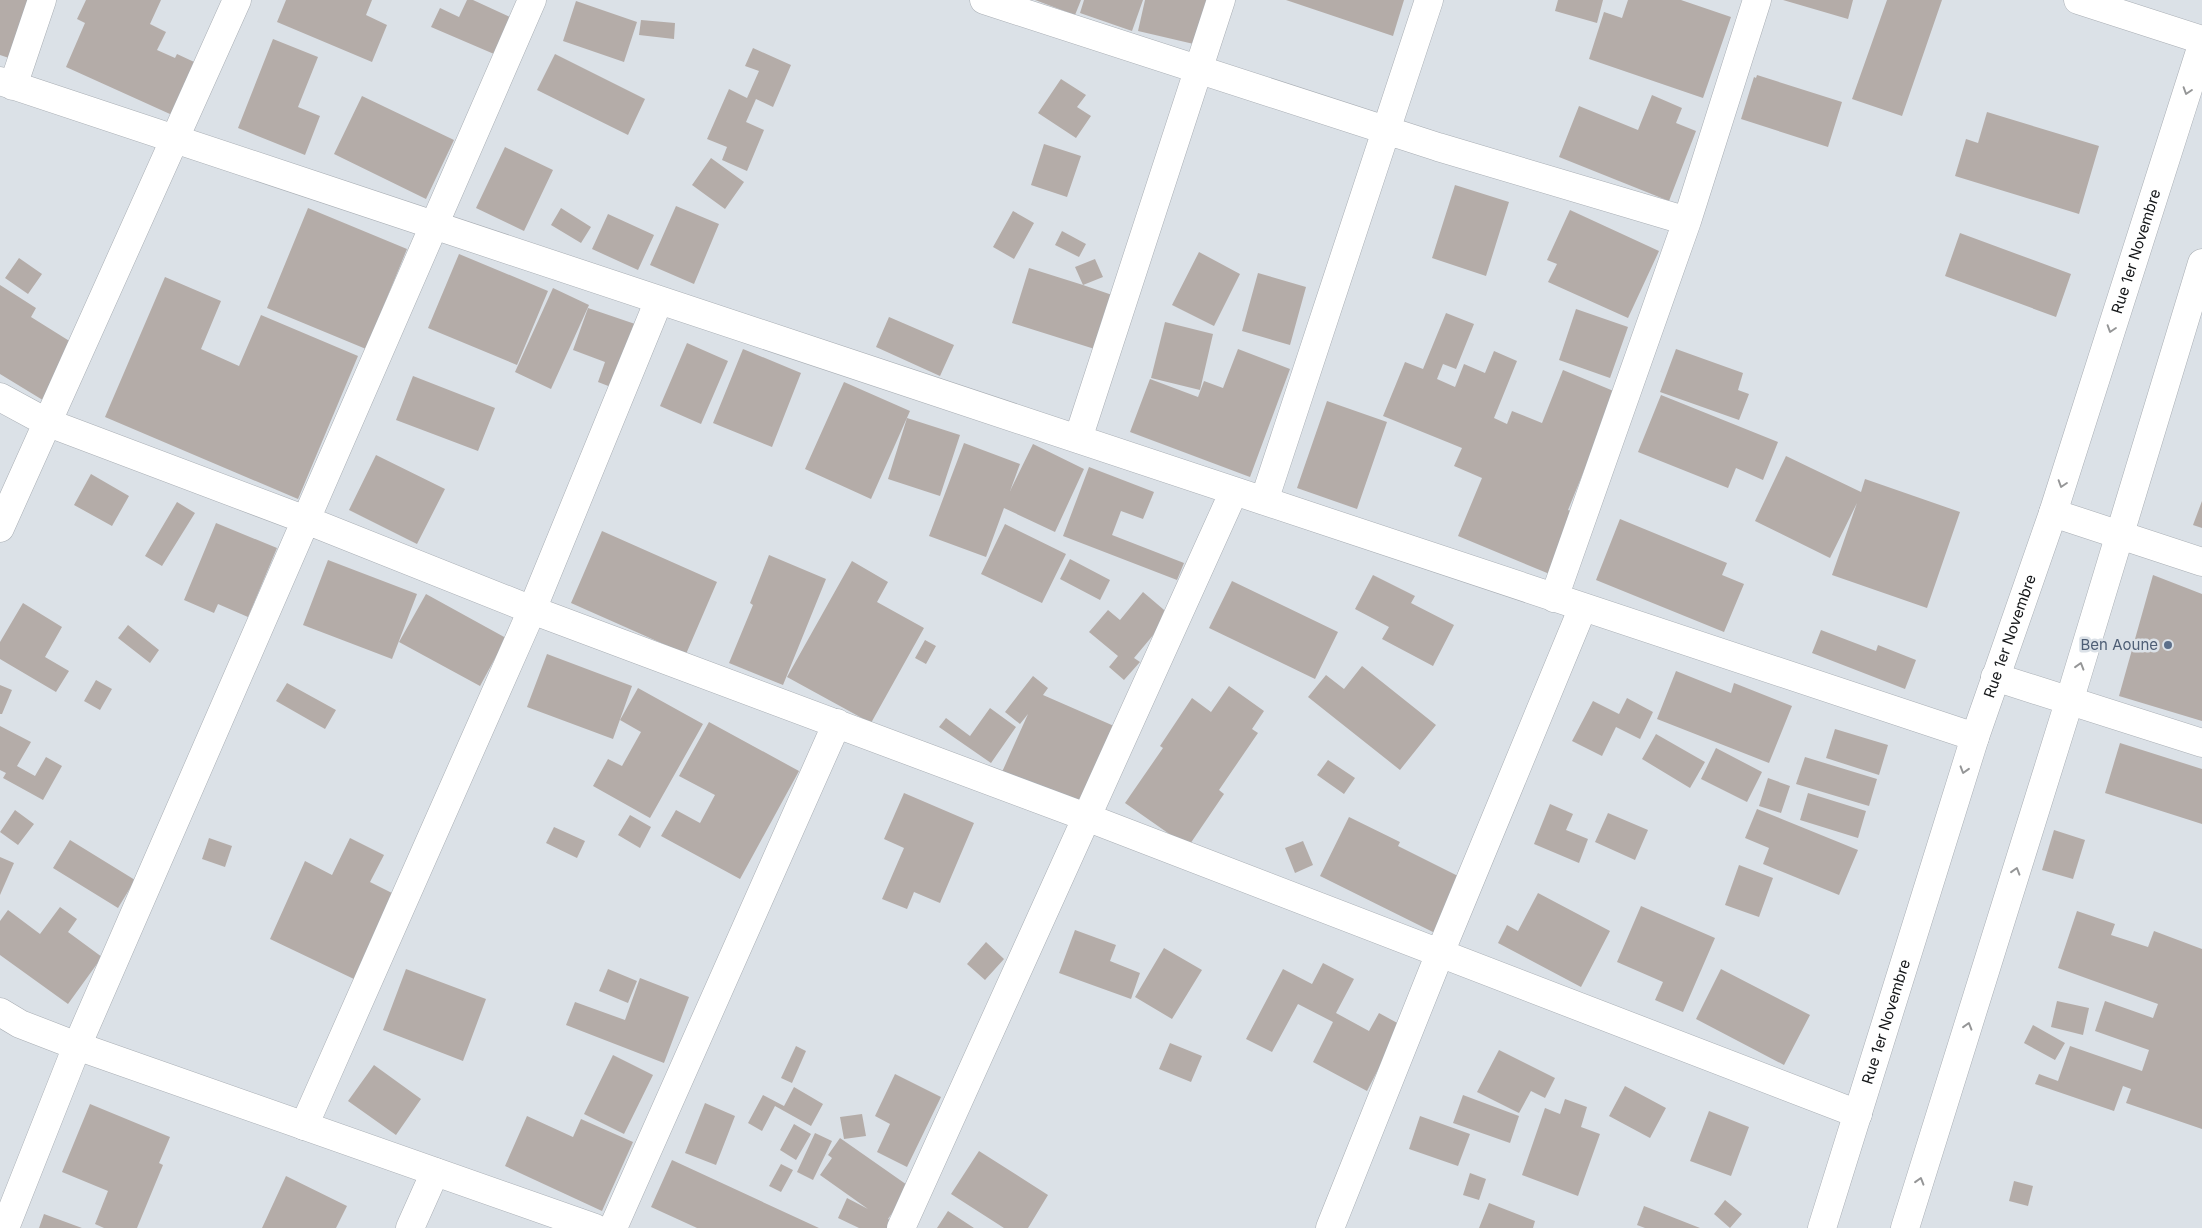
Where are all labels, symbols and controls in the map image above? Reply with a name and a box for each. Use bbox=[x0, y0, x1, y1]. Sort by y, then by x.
one-way arrow bbox=[2183, 86, 2193, 95]
street label: Rue 1er Novembre bbox=[2107, 187, 2165, 316]
one-way arrow bbox=[2107, 325, 2117, 333]
one-way arrow bbox=[2058, 480, 2068, 488]
street label: Rue 1er Novembre bbox=[1979, 572, 2040, 700]
place label: Ben Aoune bbox=[2081, 635, 2158, 654]
marker: Ben Aoune bbox=[2162, 639, 2174, 651]
one-way arrow bbox=[2074, 662, 2084, 670]
one-way arrow bbox=[1960, 766, 1970, 774]
one-way arrow bbox=[2011, 867, 2021, 876]
street label: Rue 1er Novembre bbox=[1857, 957, 1914, 1086]
one-way arrow bbox=[1962, 1023, 1972, 1031]
one-way arrow bbox=[1914, 1178, 1924, 1186]

